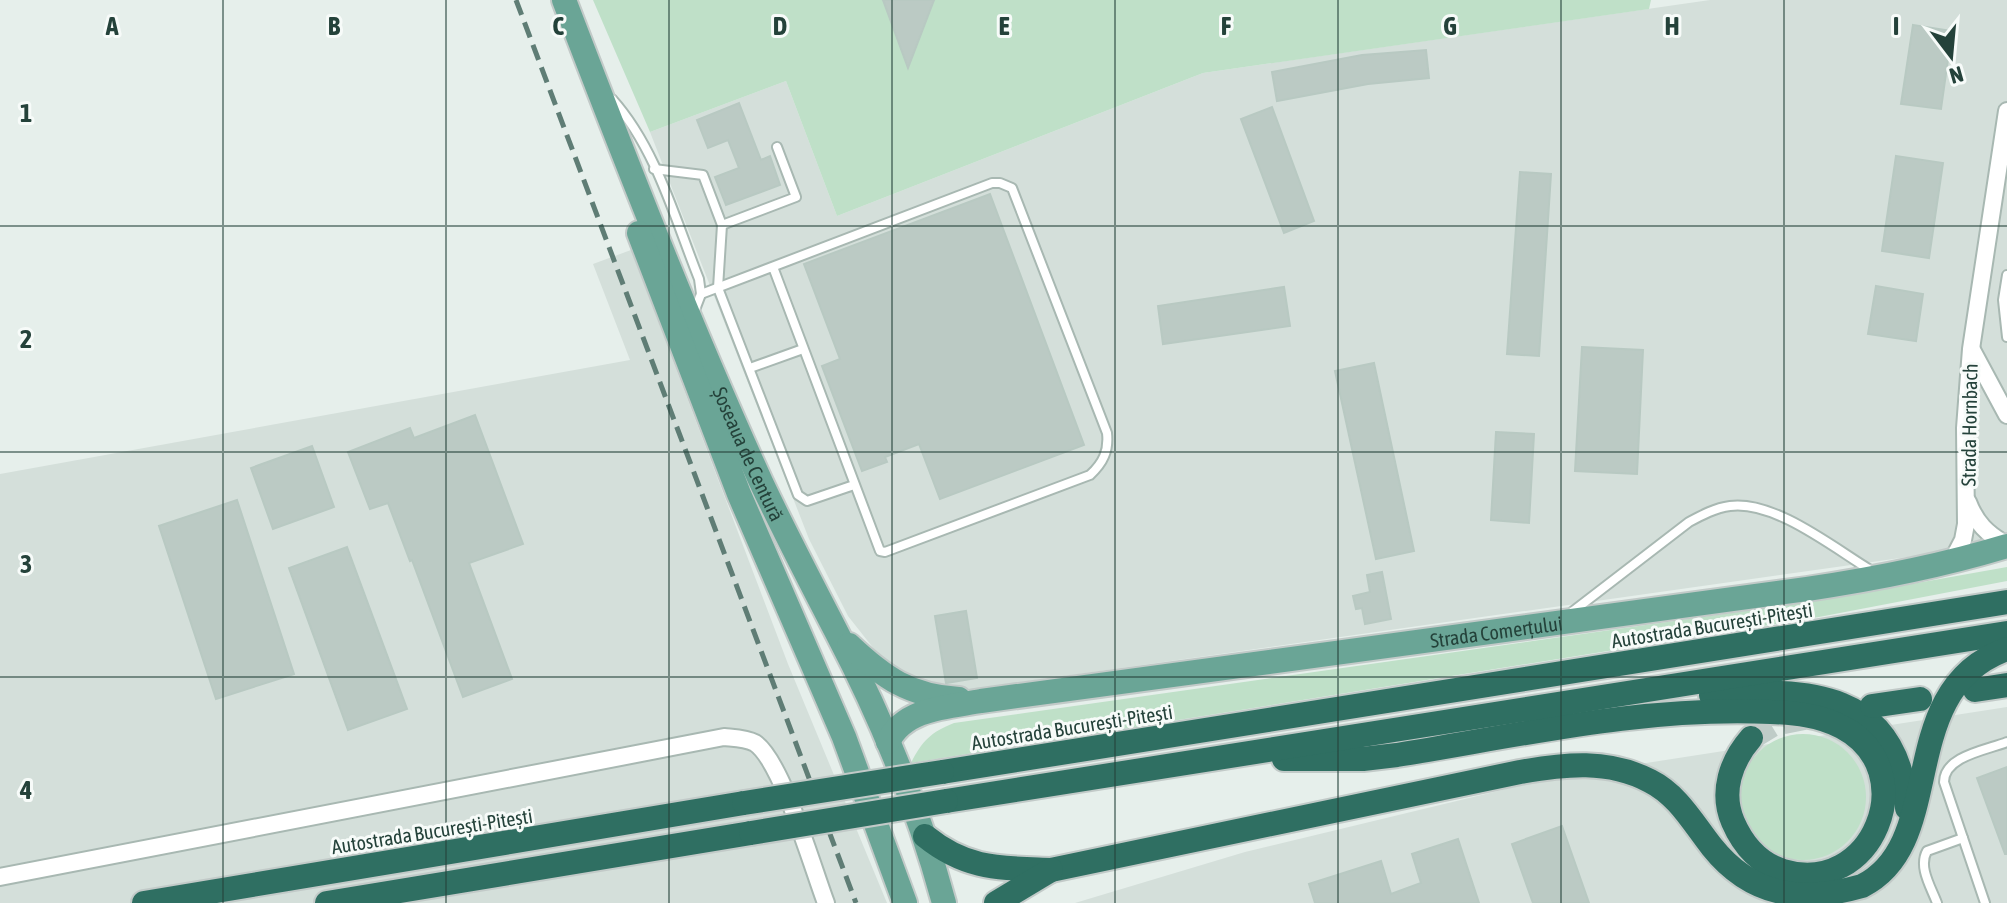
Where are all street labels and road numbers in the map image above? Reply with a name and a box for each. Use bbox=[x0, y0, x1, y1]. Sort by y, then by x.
street label: Strada Hornbach bbox=[1956, 363, 1982, 487]
street label: Șoseaua de Centură bbox=[709, 383, 789, 524]
street label: Autostrada București-Pitești bbox=[1610, 598, 1814, 652]
street label: Strada Comerțului bbox=[1429, 611, 1564, 651]
street label: Autostrada București-Pitești bbox=[970, 700, 1174, 754]
street label: Autostrada București-Pitești bbox=[330, 804, 534, 858]

